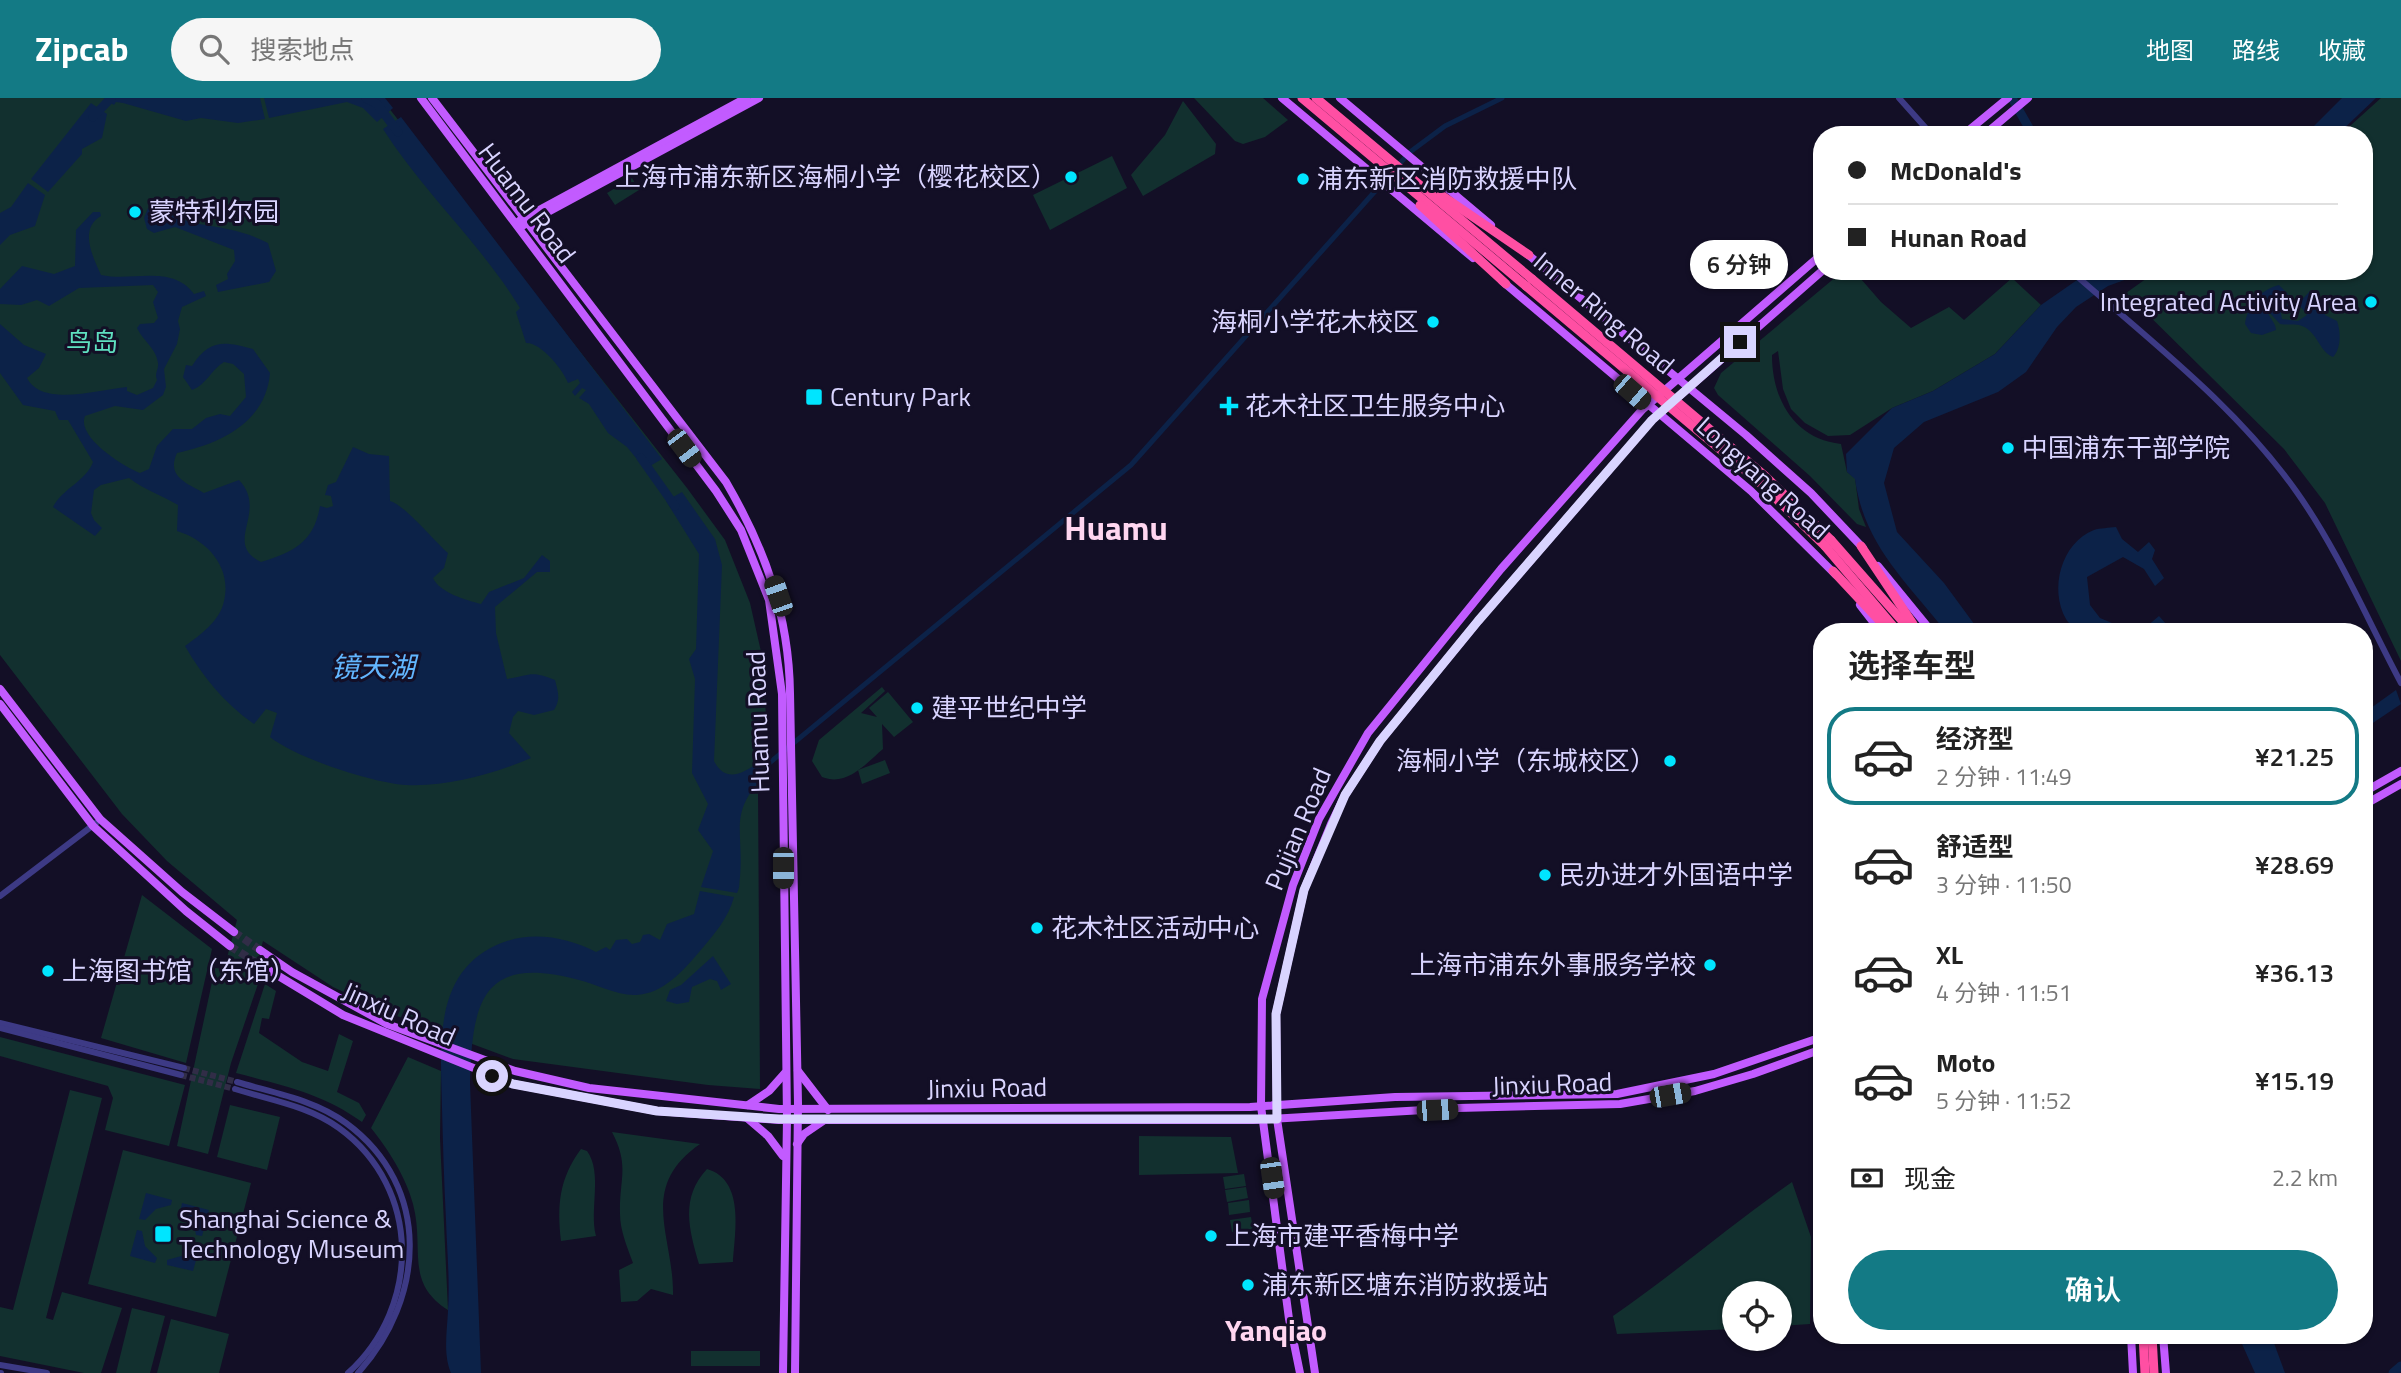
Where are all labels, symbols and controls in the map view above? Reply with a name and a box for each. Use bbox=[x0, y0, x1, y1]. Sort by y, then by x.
search box bbox=[171, 18, 661, 81]
text: Zipcab bbox=[35, 24, 129, 74]
icon: search bbox=[195, 30, 233, 68]
text: 搜索地点 bbox=[251, 30, 355, 69]
text: 地图 bbox=[2146, 32, 2194, 68]
text: 路线 bbox=[2232, 32, 2280, 68]
text: 收藏 bbox=[2318, 32, 2366, 68]
street label: Huamu Road bbox=[469, 134, 586, 271]
text: McDonald's bbox=[1890, 151, 2022, 190]
place label: 上海市浦东新区海桐小学（樱花校区） bbox=[615, 157, 1057, 196]
place label: 浦东新区消防救援中队 bbox=[1317, 159, 1577, 198]
marker: 上海市浦东新区海桐小学（樱花校区） bbox=[1063, 169, 1079, 185]
marker: 浦东新区消防救援中队 bbox=[1295, 171, 1311, 187]
place label: 蒙特利尔园 bbox=[149, 192, 279, 231]
marker: 蒙特利尔园 bbox=[127, 204, 143, 220]
text: Hunan Road bbox=[1890, 218, 2027, 257]
callout: 6 分钟 bbox=[1691, 240, 1789, 289]
street label: Inner Ring Road bbox=[1525, 242, 1683, 383]
text: 6 分钟 bbox=[1707, 247, 1771, 282]
place label: Integrated Activity Area bbox=[2100, 282, 2357, 321]
marker: Integrated Activity Area bbox=[2363, 294, 2379, 310]
place label: 海桐小学花木校区 bbox=[1211, 302, 1419, 341]
marker: 海桐小学花木校区 bbox=[1425, 314, 1441, 330]
park label: 鸟岛 bbox=[66, 322, 118, 361]
route end bbox=[1724, 326, 1756, 358]
car bbox=[1610, 370, 1655, 414]
place label: Century Park bbox=[830, 377, 971, 416]
place label: 花木社区卫生服务中心 bbox=[1245, 386, 1505, 425]
marker: Century Park bbox=[804, 387, 824, 407]
marker: 花木社区卫生服务中心 bbox=[1219, 396, 1239, 416]
street label: Longyang Road bbox=[1688, 407, 1839, 548]
car bbox=[663, 425, 706, 471]
place label: 中国浦东干部学院 bbox=[2022, 428, 2230, 467]
marker: 中国浦东干部学院 bbox=[2000, 440, 2016, 456]
district label: Huamu bbox=[1064, 503, 1168, 553]
car bbox=[762, 573, 795, 619]
text: 选择车型 bbox=[1848, 641, 1976, 689]
water label: 镜天湖 bbox=[331, 645, 419, 688]
street label: Huamu Road bbox=[736, 650, 779, 794]
place label: 建平世纪中学 bbox=[931, 688, 1087, 727]
marker: 建平世纪中学 bbox=[909, 700, 925, 716]
text: 经济型 bbox=[1936, 719, 2014, 758]
icon: car bbox=[1852, 725, 1915, 788]
text: ¥21.25 bbox=[2255, 737, 2334, 776]
place label: 海桐小学（东城校区） bbox=[1396, 741, 1656, 780]
marker: 海桐小学（东城校区） bbox=[1662, 753, 1678, 769]
text: 2 分钟 · 11:49 bbox=[1936, 759, 2072, 794]
street label: Pujian Road bbox=[1254, 762, 1341, 896]
text: 舒适型 bbox=[1936, 827, 2014, 866]
icon: car bbox=[1852, 833, 1915, 896]
text: ¥28.69 bbox=[2255, 845, 2334, 884]
car bbox=[773, 847, 794, 889]
place label: 民办进才外国语中学 bbox=[1559, 855, 1793, 894]
marker: 民办进才外国语中学 bbox=[1537, 867, 1553, 883]
text: 3 分钟 · 11:50 bbox=[1936, 867, 2072, 902]
place label: 花木社区活动中心 bbox=[1051, 908, 1259, 947]
marker: 花木社区活动中心 bbox=[1029, 920, 1045, 936]
text: XL bbox=[1936, 935, 1963, 974]
icon: car bbox=[1852, 941, 1915, 1004]
place label: 上海市浦东外事服务学校 bbox=[1410, 945, 1696, 984]
place label: 上海图书馆（东馆） bbox=[62, 951, 296, 990]
text: ¥36.13 bbox=[2255, 953, 2334, 992]
marker: 上海市浦东外事服务学校 bbox=[1702, 957, 1718, 973]
marker: 上海图书馆（东馆） bbox=[40, 963, 56, 979]
street label: Jinxiu Road bbox=[336, 971, 462, 1056]
text: 4 分钟 · 11:51 bbox=[1936, 975, 2072, 1010]
text: Moto bbox=[1936, 1043, 1995, 1082]
icon: car bbox=[1852, 1049, 1915, 1112]
route start bbox=[476, 1060, 508, 1092]
text: ¥15.19 bbox=[2255, 1061, 2334, 1100]
street label: Jinxiu Road bbox=[1491, 1062, 1613, 1105]
street label: Jinxiu Road bbox=[926, 1067, 1048, 1108]
car bbox=[1648, 1081, 1693, 1109]
text: 5 分钟 · 11:52 bbox=[1936, 1083, 2072, 1118]
car bbox=[1416, 1098, 1459, 1122]
car bbox=[1259, 1156, 1286, 1200]
icon: cash bbox=[1848, 1159, 1886, 1197]
text: 现金 bbox=[1904, 1159, 1956, 1198]
text: 2.2 km bbox=[2272, 1160, 2338, 1195]
place label: Shanghai Science & Technology Museum bbox=[179, 1199, 404, 1268]
place label: 上海市建平香梅中学 bbox=[1225, 1216, 1459, 1255]
marker: Shanghai Science & Technology Museum bbox=[153, 1224, 173, 1244]
marker: 上海市建平香梅中学 bbox=[1203, 1228, 1219, 1244]
button: 确认 bbox=[1848, 1250, 2338, 1330]
place label: 浦东新区塘东消防救援站 bbox=[1262, 1265, 1548, 1304]
marker: 浦东新区塘东消防救援站 bbox=[1240, 1277, 1256, 1293]
map controls bbox=[1722, 1281, 1792, 1351]
button: locate bbox=[1722, 1281, 1792, 1351]
district label: Yanqiao bbox=[1225, 1307, 1327, 1353]

